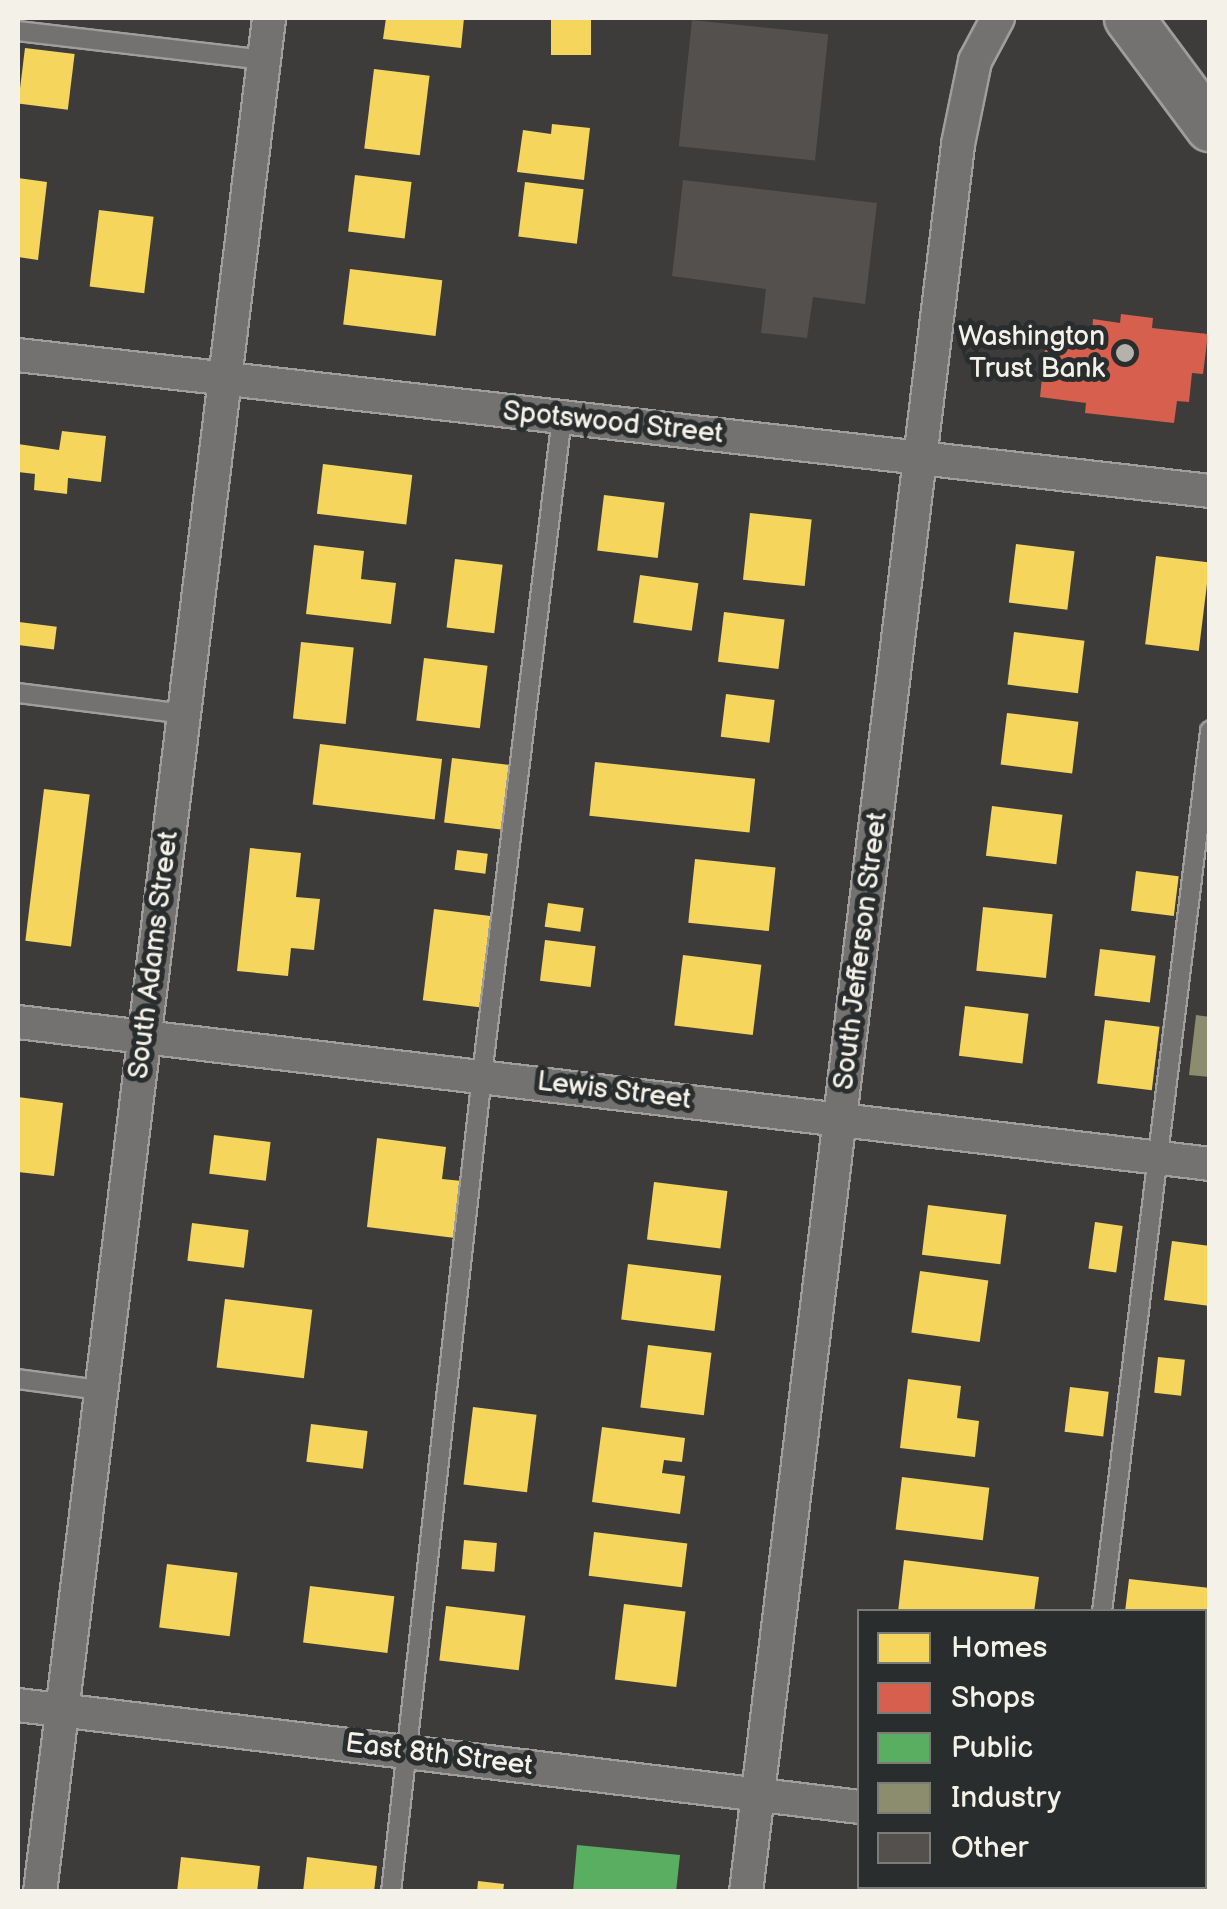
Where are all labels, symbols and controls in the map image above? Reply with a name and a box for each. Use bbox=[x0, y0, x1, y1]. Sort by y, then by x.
place label: Washington Trust Bank bbox=[958, 320, 1105, 386]
marker: Washington Trust Bank bbox=[1114, 342, 1136, 364]
street label: Spotswood Street bbox=[501, 395, 725, 451]
street label: South Jefferson Street bbox=[827, 809, 895, 1093]
street label: South Adams Street bbox=[122, 829, 186, 1081]
street label: Lewis Street bbox=[535, 1065, 693, 1117]
legend bbox=[857, 1609, 1207, 1889]
text: Homes bbox=[951, 1630, 1047, 1666]
text: Shops bbox=[951, 1680, 1035, 1716]
street label: East 8th Street bbox=[343, 1727, 535, 1783]
text: Public bbox=[951, 1730, 1033, 1766]
text: Industry bbox=[951, 1780, 1061, 1816]
text: Other bbox=[951, 1830, 1028, 1866]

